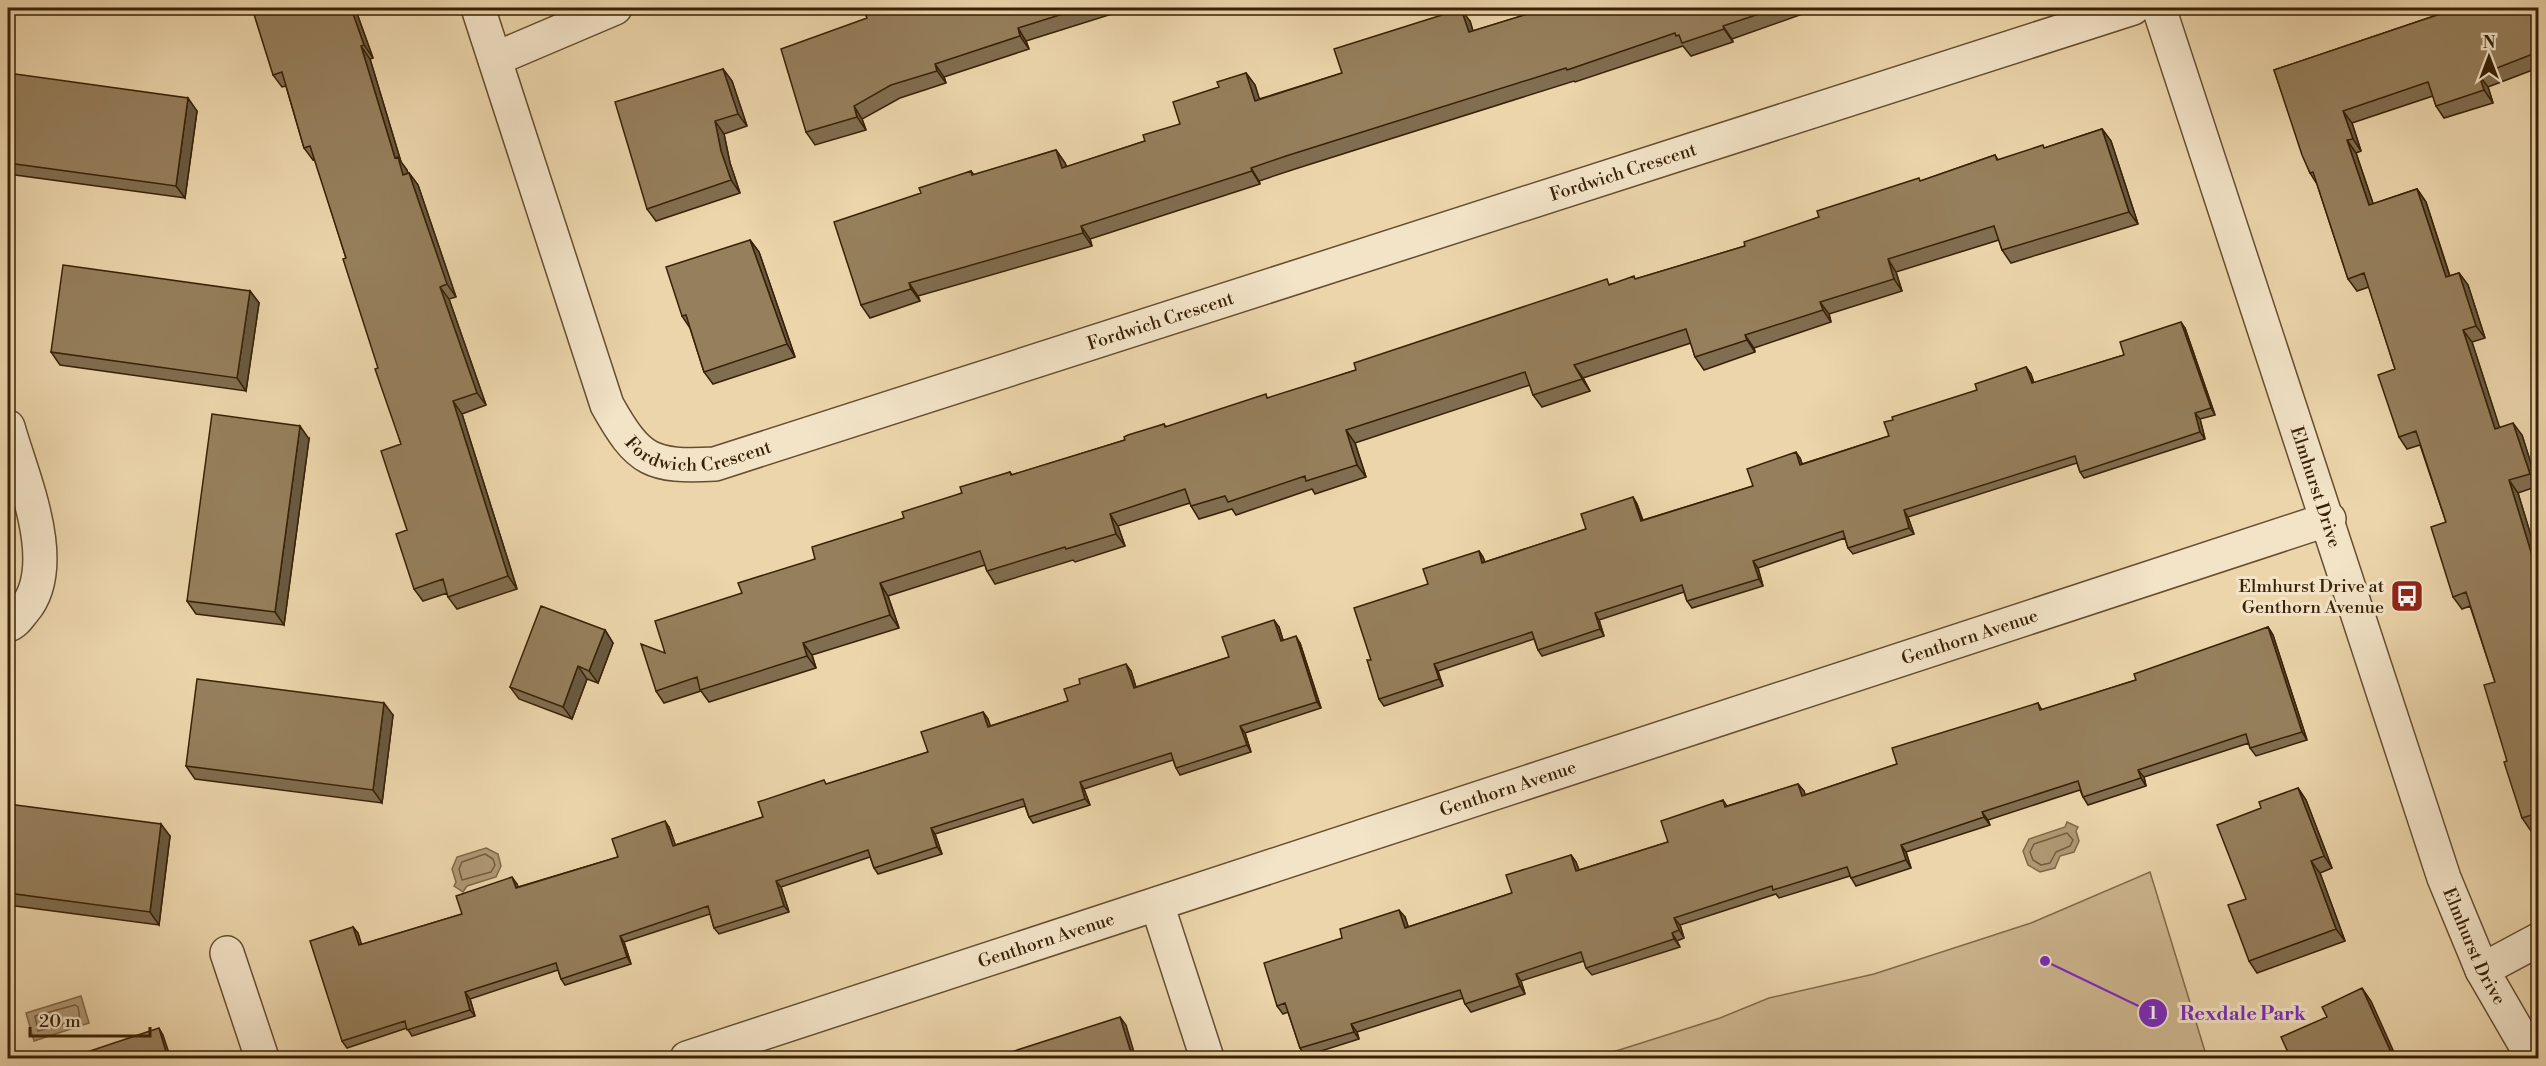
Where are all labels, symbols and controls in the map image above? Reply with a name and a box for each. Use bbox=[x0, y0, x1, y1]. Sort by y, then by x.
north arrow bbox=[2459, 27, 2519, 87]
text: N bbox=[2483, 33, 2496, 53]
street label: Fordwich Crescent bbox=[1547, 137, 1700, 206]
street label: Fordwich Crescent bbox=[1084, 286, 1237, 355]
street label: Elmhurst Drive bbox=[2285, 423, 2346, 551]
street label: Fordwich Crescent bbox=[620, 431, 774, 476]
place label: Elmhurst Drive at Genthorn Avenue bbox=[2239, 575, 2385, 619]
bus stop icon: Elmhurst Drive at Genthorn Avenue bbox=[2389, 578, 2425, 614]
street label: Genthorn Avenue bbox=[1898, 604, 2041, 670]
street label: Genthorn Avenue bbox=[1437, 755, 1579, 822]
street label: Elmhurst Drive bbox=[2438, 884, 2511, 1009]
street label: Genthorn Avenue bbox=[975, 907, 1117, 973]
callout: Rexdale Park bbox=[2138, 994, 2319, 1032]
scale bar bbox=[30, 1000, 150, 1038]
text: 1 bbox=[2149, 1002, 2158, 1025]
text: Rexdale Park bbox=[2180, 1002, 2307, 1027]
text: 20 m bbox=[39, 1010, 81, 1033]

